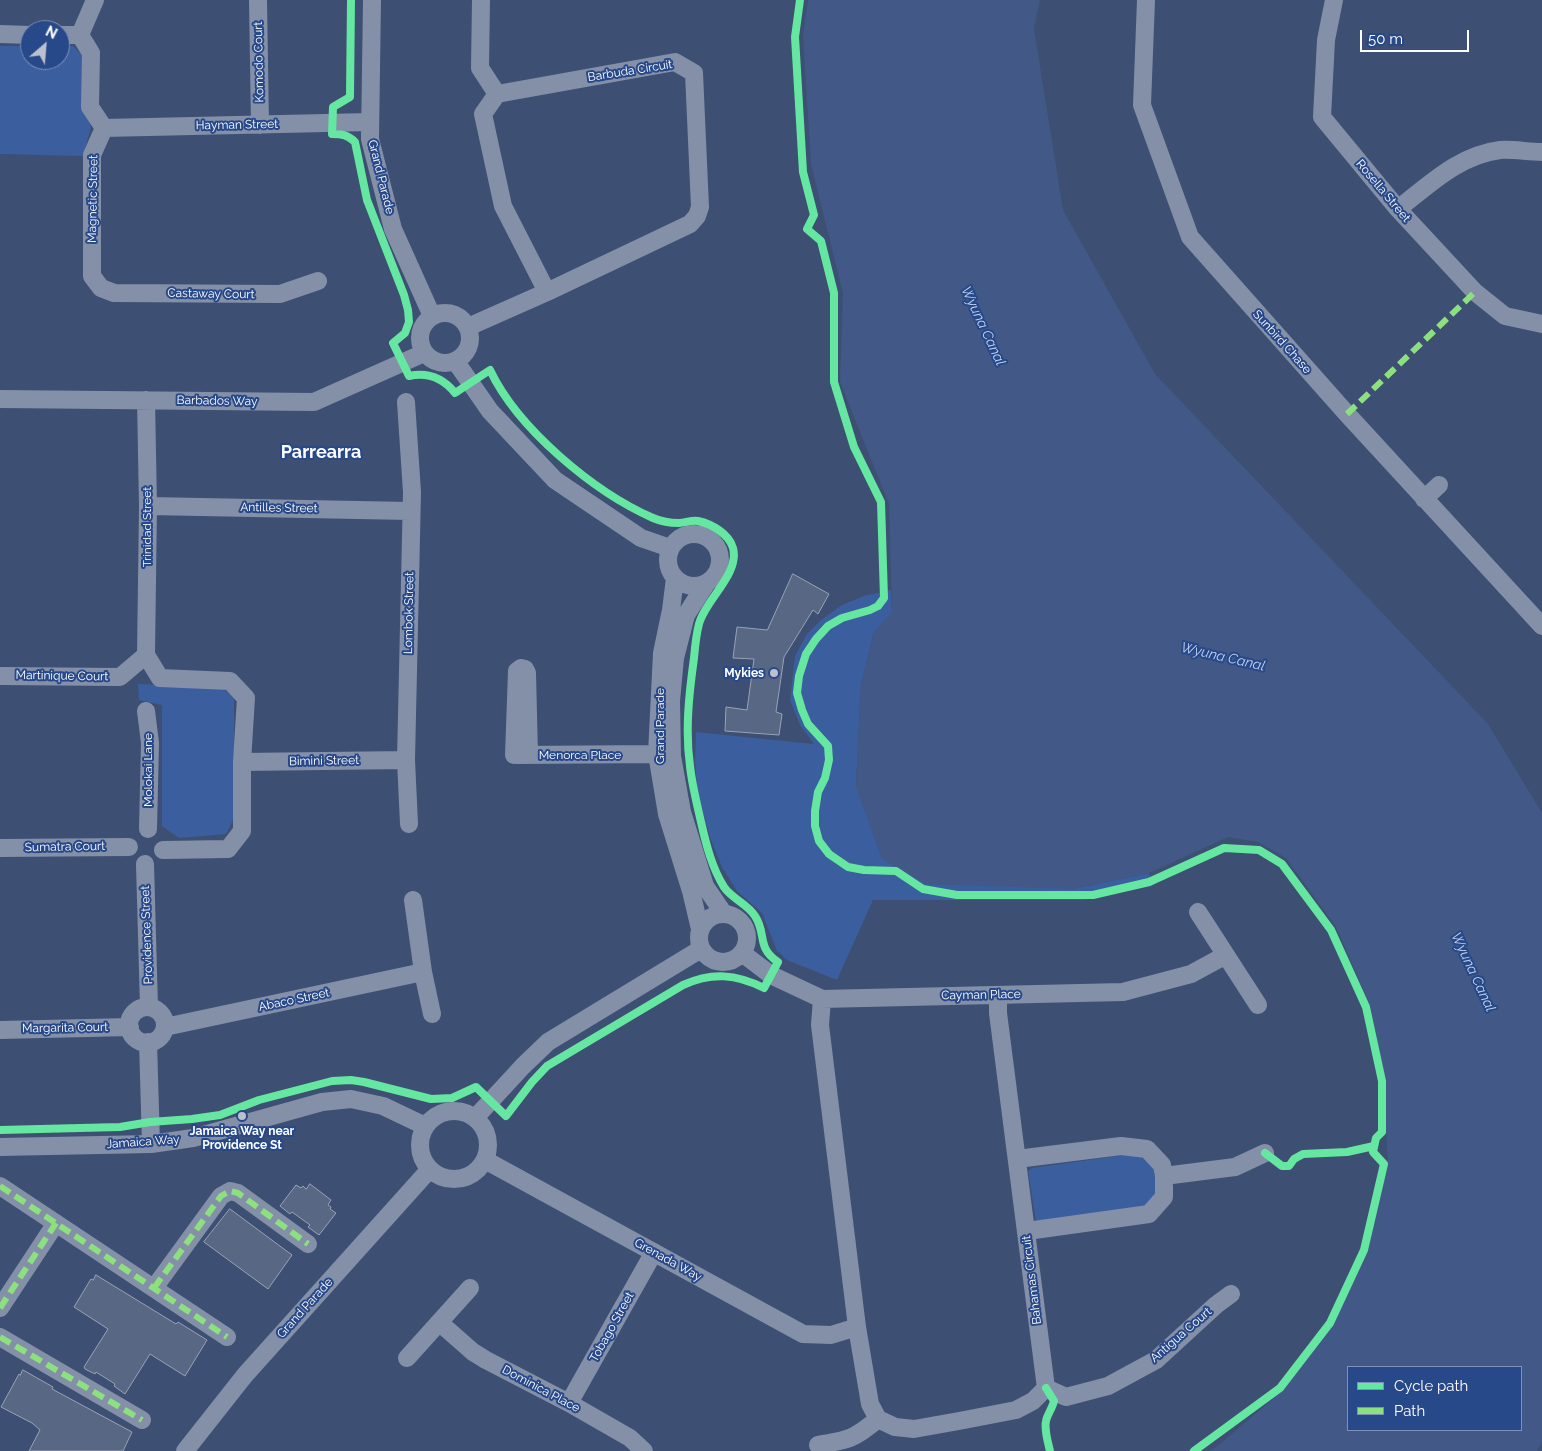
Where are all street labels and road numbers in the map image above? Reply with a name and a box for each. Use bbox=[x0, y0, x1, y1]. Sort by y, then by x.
street label: Komodo Court bbox=[251, 21, 267, 103]
street label: Barbuda Circuit bbox=[587, 57, 673, 85]
street label: Hayman Street bbox=[196, 117, 278, 133]
street label: Grand Parade bbox=[365, 138, 397, 216]
street label: Magnetic Street bbox=[85, 155, 101, 243]
street label: Rosella Street bbox=[1353, 157, 1413, 225]
street label: Castaway Court bbox=[167, 286, 255, 302]
street label: Sunbird Chase bbox=[1250, 307, 1314, 377]
street label: Barbados Way bbox=[176, 393, 258, 409]
street label: Trinidad Street bbox=[140, 487, 154, 567]
street label: Antilles Street bbox=[240, 500, 318, 516]
street label: Lombok Street bbox=[401, 572, 417, 654]
street label: Martinique Court bbox=[15, 668, 109, 684]
street label: Grand Parade bbox=[653, 688, 667, 764]
street label: Molokai Lane bbox=[141, 733, 155, 807]
street label: Menorca Place bbox=[539, 748, 621, 762]
street label: Bimini Street bbox=[289, 753, 359, 769]
street label: Sumatra Court bbox=[25, 839, 105, 855]
street label: Providence Street bbox=[138, 885, 156, 985]
street label: Abaco Street bbox=[257, 985, 331, 1015]
street label: Cayman Place bbox=[941, 987, 1021, 1003]
street label: Margarita Court bbox=[22, 1020, 108, 1036]
street label: Jamaica Way bbox=[106, 1132, 180, 1152]
street label: Bahamas Circuit bbox=[1019, 1235, 1045, 1325]
street label: Grenada Way bbox=[632, 1236, 704, 1284]
street label: Grand Parade bbox=[274, 1275, 336, 1341]
street label: Tobago Street bbox=[587, 1289, 637, 1365]
street label: Antigua Court bbox=[1147, 1304, 1215, 1366]
street label: Dominica Place bbox=[500, 1362, 582, 1416]

